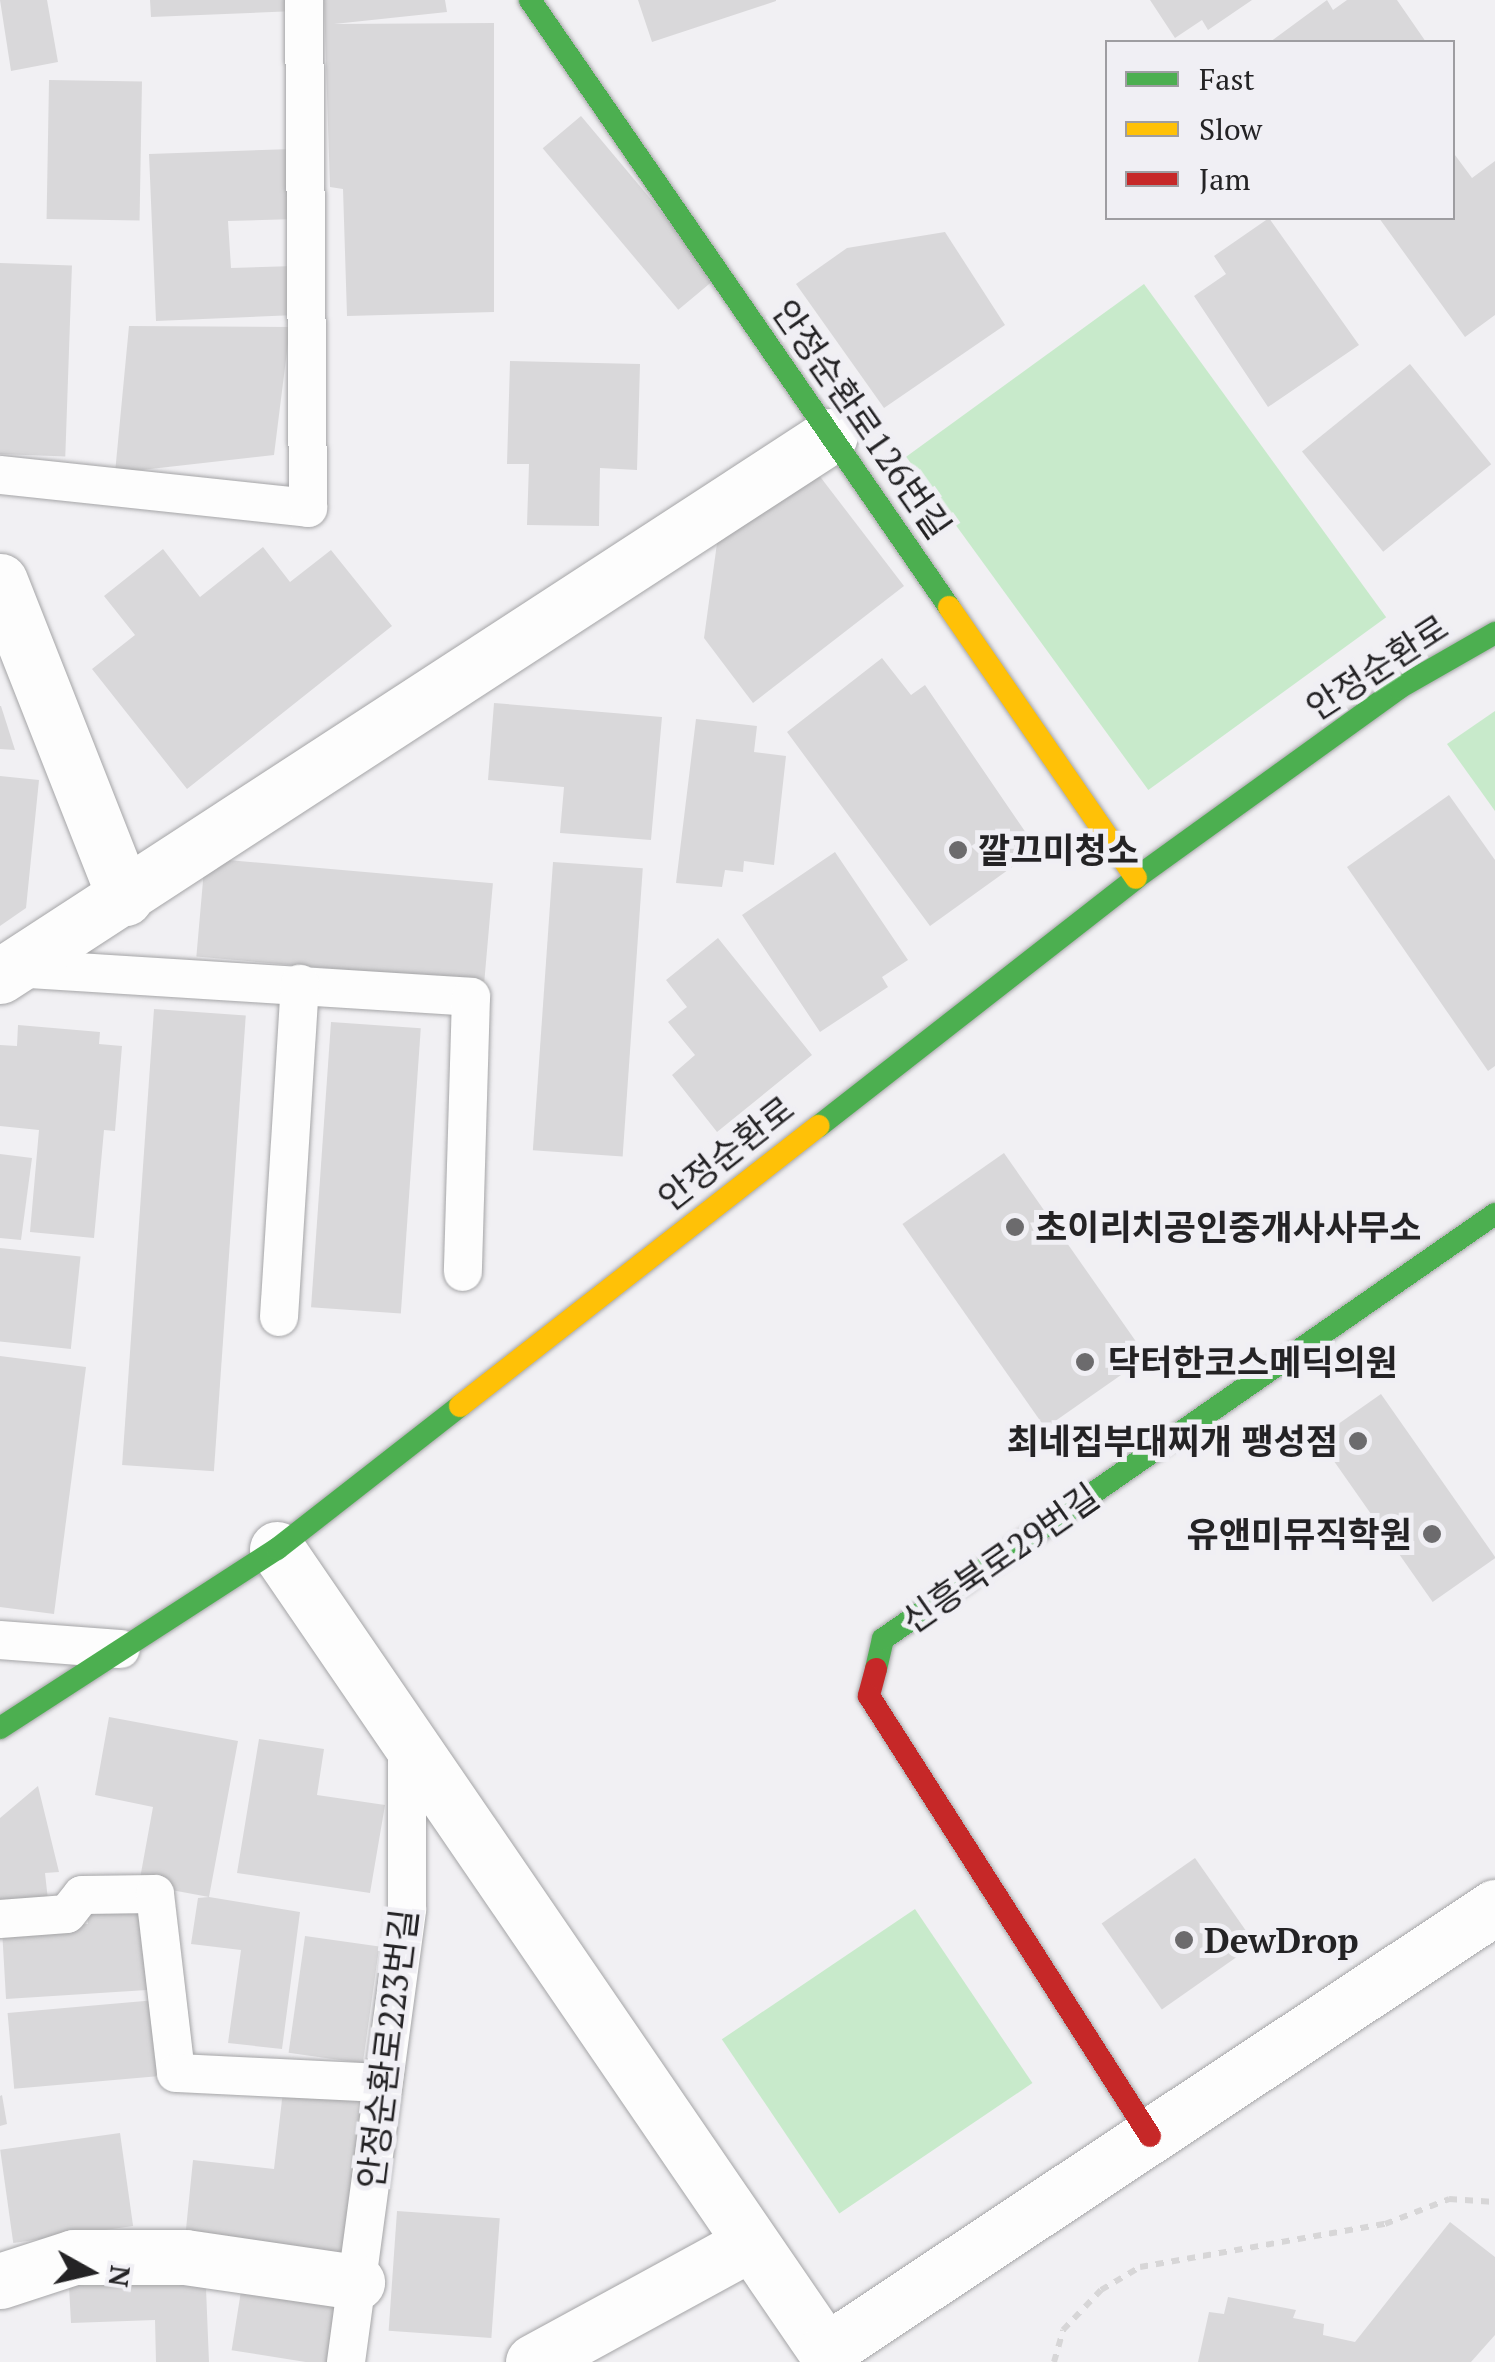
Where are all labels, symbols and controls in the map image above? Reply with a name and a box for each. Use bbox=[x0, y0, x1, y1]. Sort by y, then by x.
legend bbox=[1105, 40, 1455, 220]
text: Fast bbox=[1199, 59, 1255, 99]
text: Slow bbox=[1199, 109, 1262, 149]
text: Jam bbox=[1199, 159, 1250, 199]
street label: 안정순환로126번길 bbox=[764, 292, 960, 546]
street label: 안정순환로 bbox=[1298, 606, 1456, 728]
place label: 깔끄미청소 bbox=[978, 829, 1139, 871]
marker: 깔끄미청소 bbox=[947, 839, 969, 861]
street label: 안정순환로 bbox=[650, 1087, 802, 1219]
place label: 초이리치공인중개사사무소 bbox=[1035, 1206, 1421, 1248]
marker: 초이리치공인중개사사무소 bbox=[1004, 1216, 1026, 1238]
place label: 닥터한코스메딕의원 bbox=[1108, 1341, 1398, 1383]
marker: 닥터한코스메딕의원 bbox=[1072, 1349, 1098, 1375]
place label: 최네집부대찌개 팽성점 bbox=[1007, 1420, 1338, 1462]
marker: 최네집부대찌개 팽성점 bbox=[1347, 1430, 1369, 1452]
street label: 신흥북로29번길 bbox=[894, 1475, 1106, 1641]
place label: 유앤미뮤직학원 bbox=[1187, 1513, 1412, 1555]
marker: 유앤미뮤직학원 bbox=[1421, 1523, 1443, 1545]
street label: 안정순환로223번길 bbox=[349, 1907, 425, 2191]
place label: DewDrop bbox=[1204, 1919, 1359, 1961]
marker: DewDrop bbox=[1173, 1929, 1195, 1951]
north arrow bbox=[40, 2222, 140, 2322]
text: N bbox=[100, 2263, 140, 2289]

